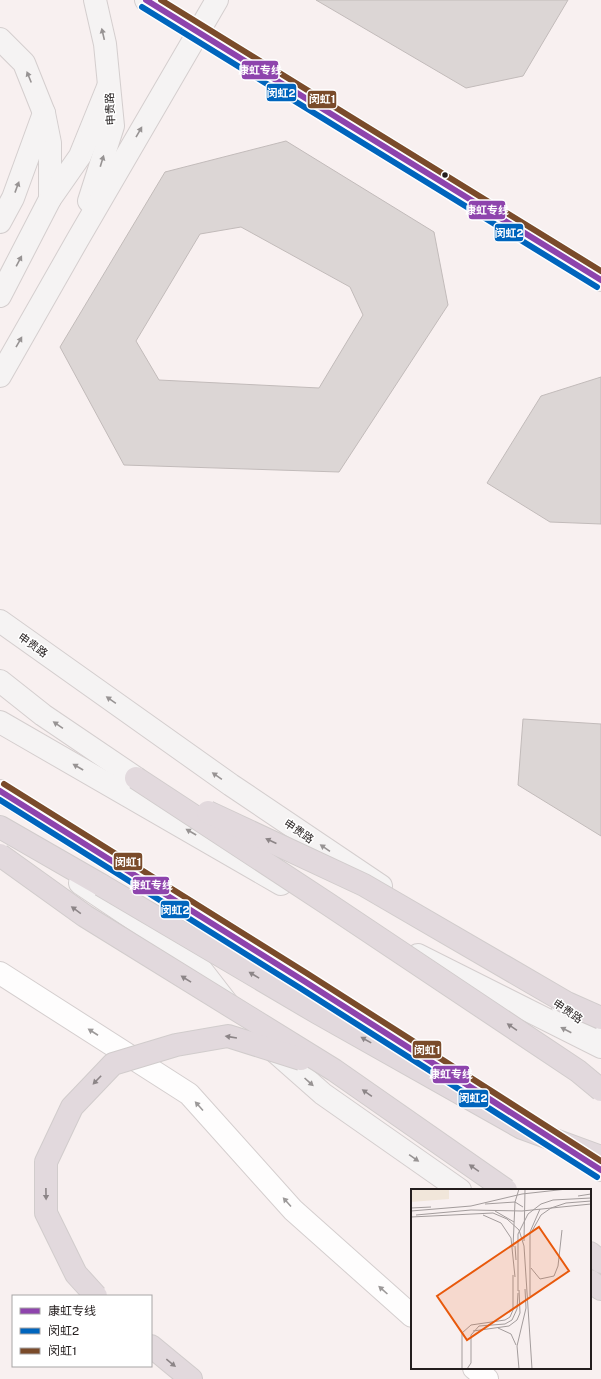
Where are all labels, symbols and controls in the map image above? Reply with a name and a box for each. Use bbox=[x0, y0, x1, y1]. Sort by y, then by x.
one-way arrow bbox=[99, 28, 105, 40]
line badge: 康虹专线 bbox=[241, 60, 279, 80]
text: 康虹专线 bbox=[238, 64, 282, 76]
one-way arrow bbox=[26, 70, 32, 82]
line badge: 闵虹2 bbox=[266, 83, 297, 102]
text: 闵虹2 bbox=[267, 87, 296, 99]
line badge: 闵虹1 bbox=[307, 90, 337, 109]
street label: 申贵路 bbox=[103, 92, 117, 126]
text: 闵虹1 bbox=[309, 93, 335, 105]
one-way arrow bbox=[136, 126, 143, 138]
one-way arrow bbox=[99, 155, 105, 167]
unlabelled marker bbox=[440, 170, 450, 180]
one-way arrow bbox=[14, 180, 20, 192]
line badge: 康虹专线 bbox=[468, 200, 506, 220]
text: 康虹专线 bbox=[465, 204, 509, 216]
line badge: 闵虹2 bbox=[494, 223, 524, 242]
text: 闵虹2 bbox=[495, 227, 524, 239]
one-way arrow bbox=[15, 256, 22, 267]
one-way arrow bbox=[16, 336, 23, 348]
street label: 申贵路 bbox=[16, 631, 50, 659]
one-way arrow bbox=[106, 696, 116, 704]
one-way arrow bbox=[53, 721, 63, 729]
one-way arrow bbox=[72, 764, 84, 771]
one-way arrow bbox=[212, 772, 222, 780]
street label: 申贵路 bbox=[282, 817, 316, 845]
one-way arrow bbox=[185, 829, 197, 836]
one-way arrow bbox=[265, 838, 276, 844]
one-way arrow bbox=[320, 844, 330, 852]
line badge: 闵虹1 bbox=[113, 852, 143, 871]
text: 闵虹1 bbox=[115, 856, 141, 868]
line badge: 康虹专线 bbox=[132, 876, 170, 895]
text: 康虹专线 bbox=[129, 879, 173, 891]
line badge: 闵虹2 bbox=[160, 900, 190, 919]
text: 闵虹2 bbox=[161, 904, 190, 916]
one-way arrow bbox=[71, 906, 82, 914]
one-way arrow bbox=[249, 971, 259, 979]
one-way arrow bbox=[181, 975, 191, 983]
street label: 申贵路 bbox=[551, 997, 585, 1025]
one-way arrow bbox=[507, 1023, 518, 1031]
one-way arrow bbox=[560, 1027, 572, 1033]
one-way arrow bbox=[87, 1029, 99, 1036]
one-way arrow bbox=[224, 1034, 237, 1040]
one-way arrow bbox=[360, 1037, 372, 1044]
line badge: 闵虹1 bbox=[412, 1040, 442, 1059]
text: 闵虹1 bbox=[414, 1044, 440, 1056]
line badge: 康虹专线 bbox=[432, 1065, 470, 1084]
text: 康虹专线 bbox=[429, 1068, 473, 1080]
one-way arrow bbox=[92, 1075, 102, 1085]
one-way arrow bbox=[304, 1077, 314, 1086]
one-way arrow bbox=[362, 1089, 372, 1097]
line badge: 闵虹2 bbox=[458, 1089, 489, 1108]
text: 闵虹2 bbox=[459, 1092, 488, 1104]
one-way arrow bbox=[195, 1101, 204, 1111]
one-way arrow bbox=[409, 1154, 420, 1162]
one-way arrow bbox=[469, 1164, 479, 1172]
one-way arrow bbox=[43, 1188, 49, 1201]
inset map bbox=[411, 1189, 591, 1369]
one-way arrow bbox=[282, 1197, 291, 1207]
one-way arrow bbox=[378, 1285, 388, 1294]
legend bbox=[12, 1295, 152, 1367]
text: 康虹专线 bbox=[48, 1304, 96, 1318]
text: 闵虹2 bbox=[48, 1324, 79, 1338]
text: 闵虹1 bbox=[48, 1344, 77, 1358]
one-way arrow bbox=[166, 1358, 177, 1367]

